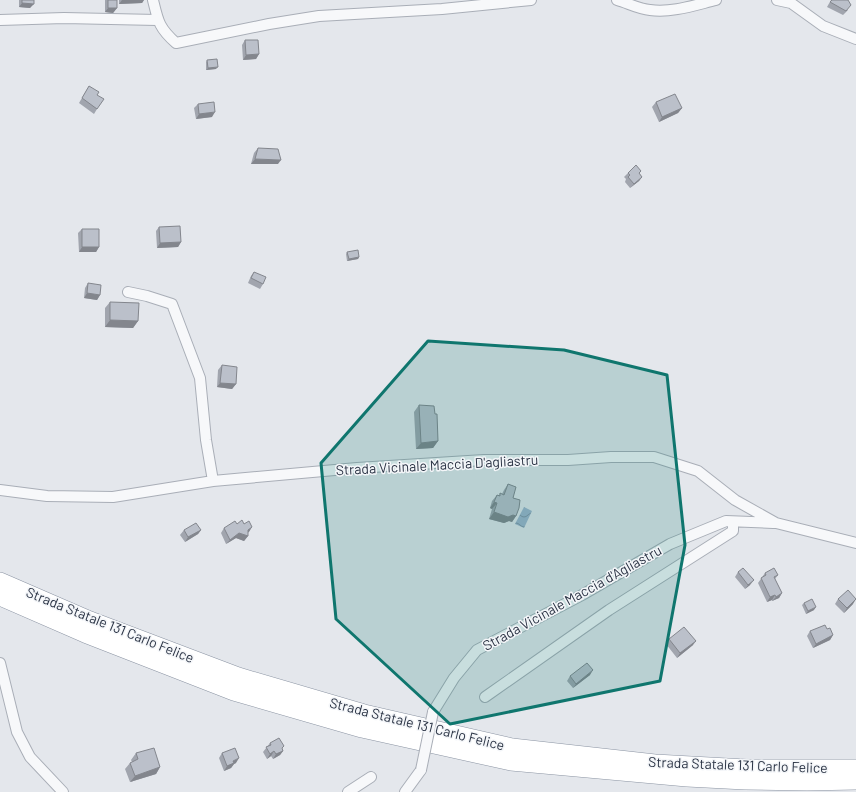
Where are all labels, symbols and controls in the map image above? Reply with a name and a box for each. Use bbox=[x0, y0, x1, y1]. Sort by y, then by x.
street label: Strada Vicinale Maccia D'agliastru bbox=[335, 451, 539, 478]
street label: Strada Vicinale Maccia d'Agliastru bbox=[479, 541, 664, 654]
street label: Strada Statale 131 Carlo Felice bbox=[24, 583, 197, 666]
street label: Strada Statale 131 Carlo Felice bbox=[328, 694, 506, 753]
street label: Strada Statale 131 Carlo Felice bbox=[648, 753, 828, 776]

